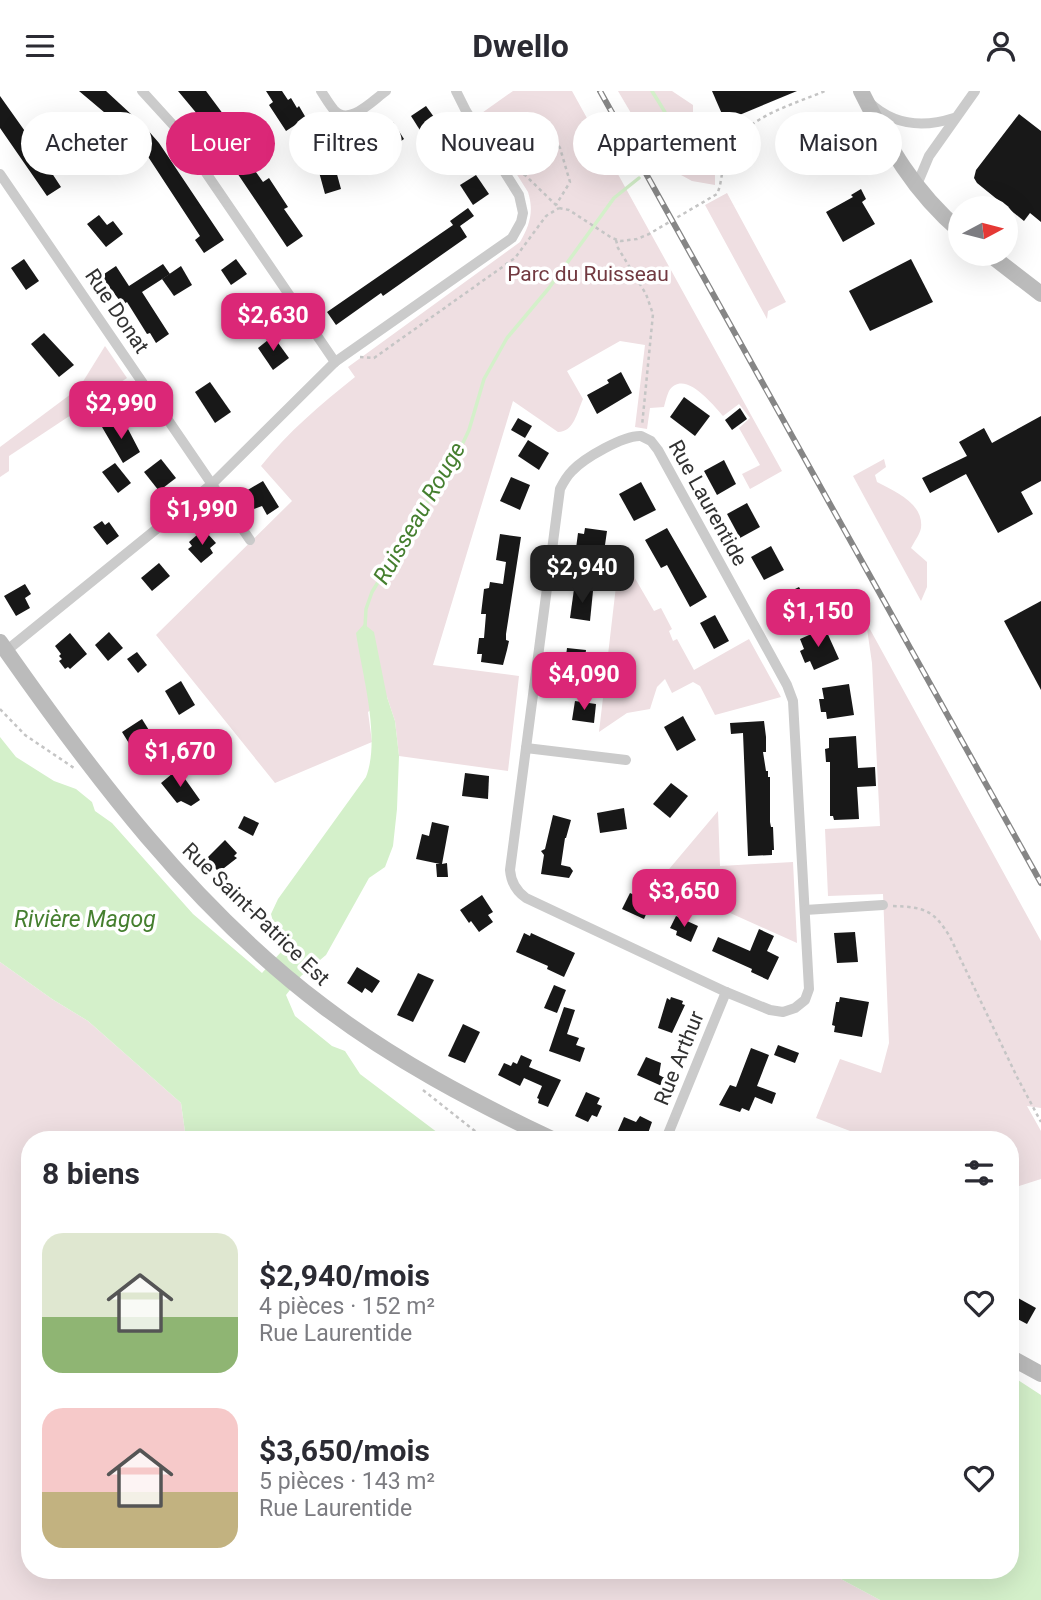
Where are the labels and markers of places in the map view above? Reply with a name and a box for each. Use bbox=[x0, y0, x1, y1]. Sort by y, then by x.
pin: $2,630 bbox=[216, 293, 330, 353]
pin: $2,990 bbox=[64, 381, 178, 441]
pin: $1,990 bbox=[145, 487, 259, 547]
pin: $2,940 bbox=[525, 545, 639, 605]
pin: $1,150 bbox=[761, 589, 875, 649]
pin: $4,090 bbox=[527, 653, 641, 712]
pin: $1,670 bbox=[123, 729, 237, 789]
pin: $3,650 bbox=[627, 869, 741, 929]

